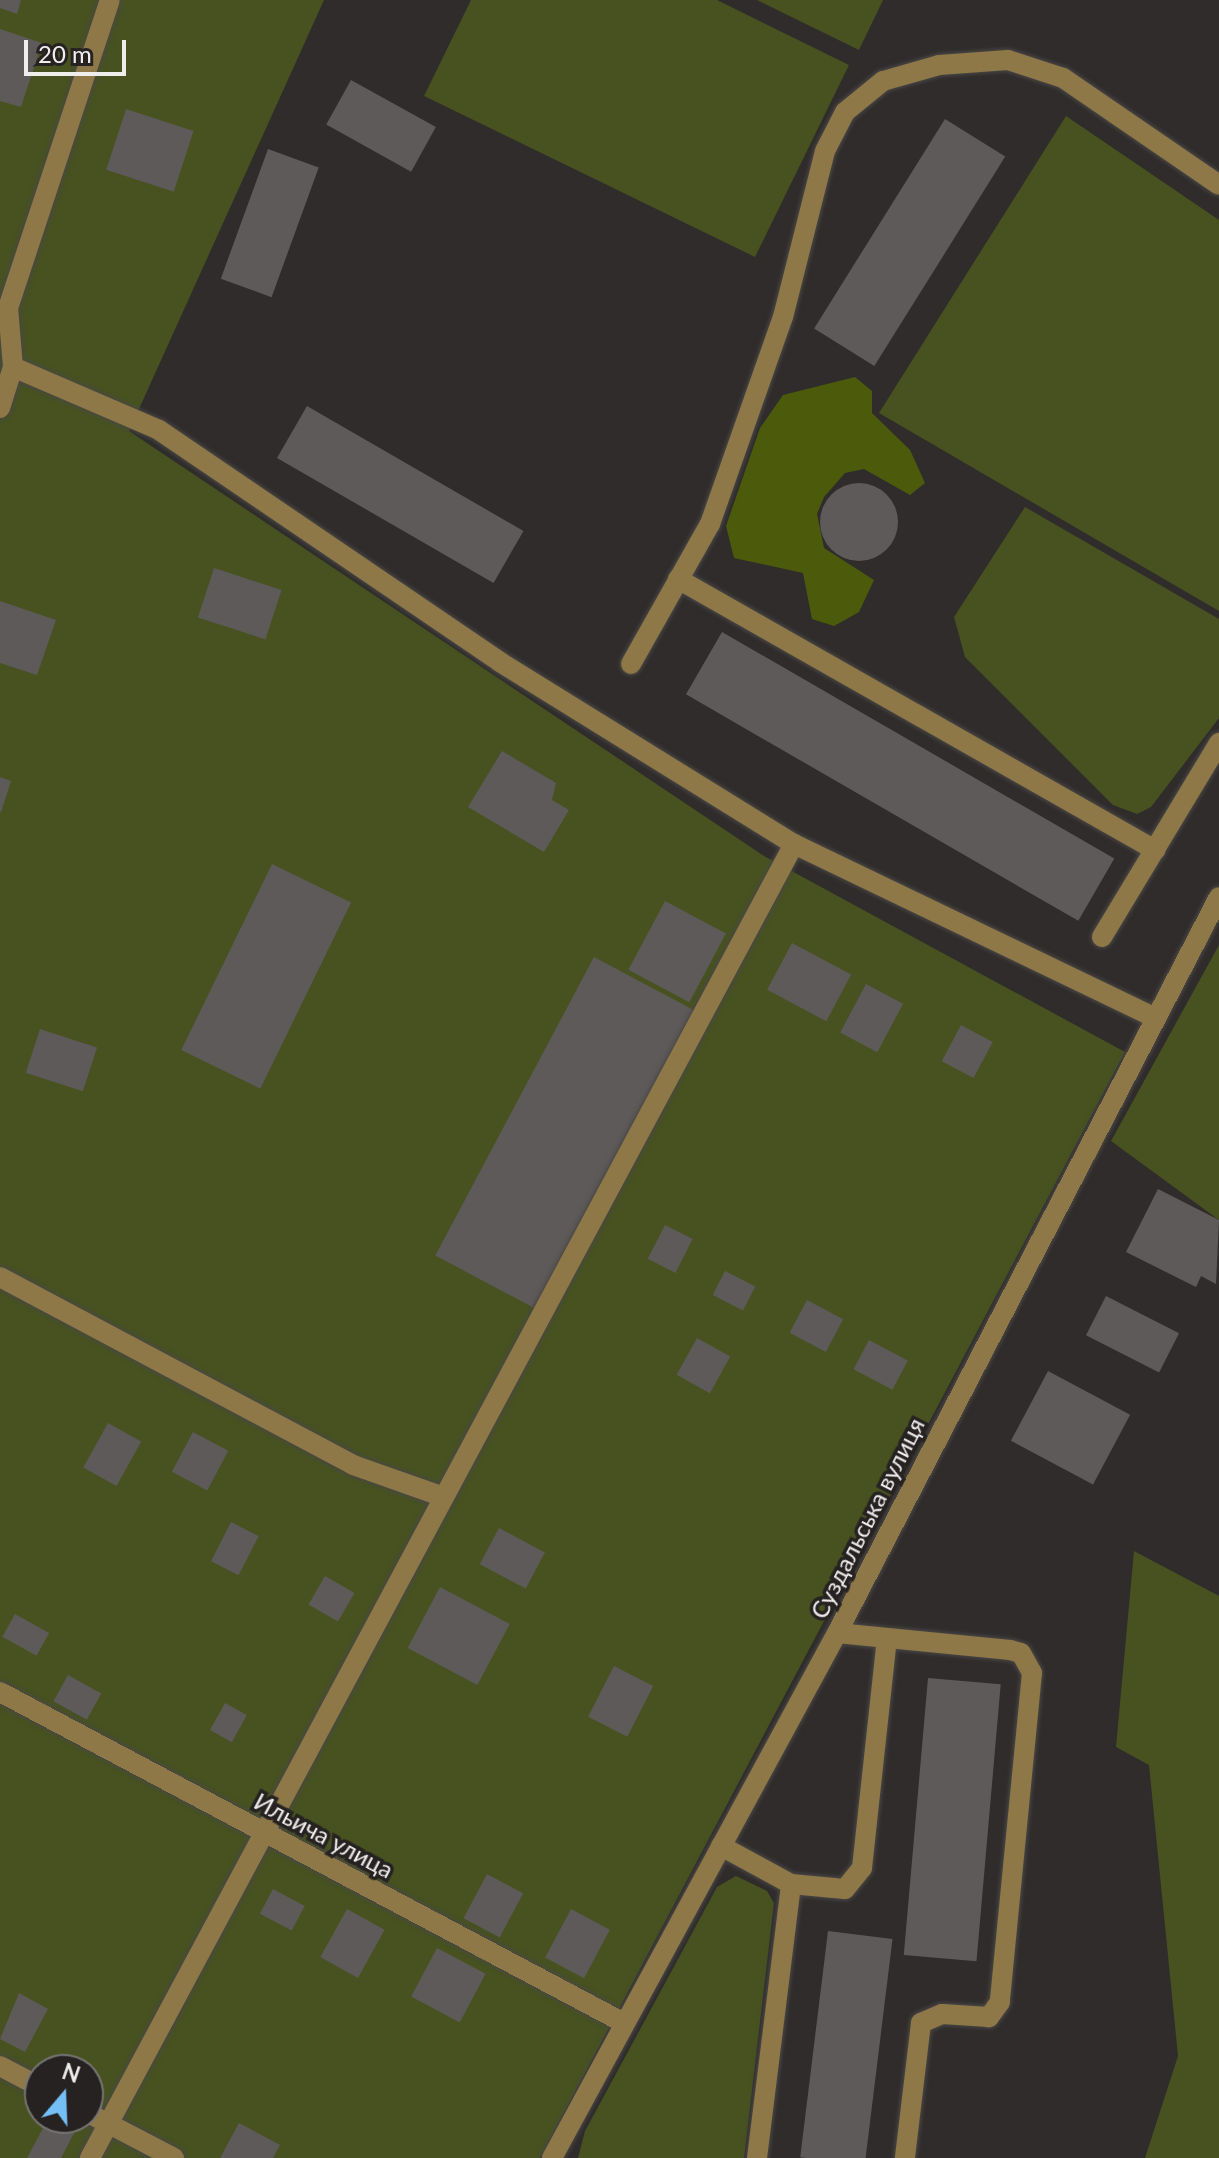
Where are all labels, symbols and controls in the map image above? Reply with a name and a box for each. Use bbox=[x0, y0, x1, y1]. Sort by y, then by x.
scale bar bbox=[28, 24, 130, 74]
text: 20 m bbox=[38, 39, 92, 68]
street label: Суздальська вулиця bbox=[804, 1413, 930, 1623]
street label: Ильича улица bbox=[249, 1786, 399, 1884]
north arrow bbox=[24, 2054, 104, 2134]
text: N bbox=[59, 2057, 84, 2088]

